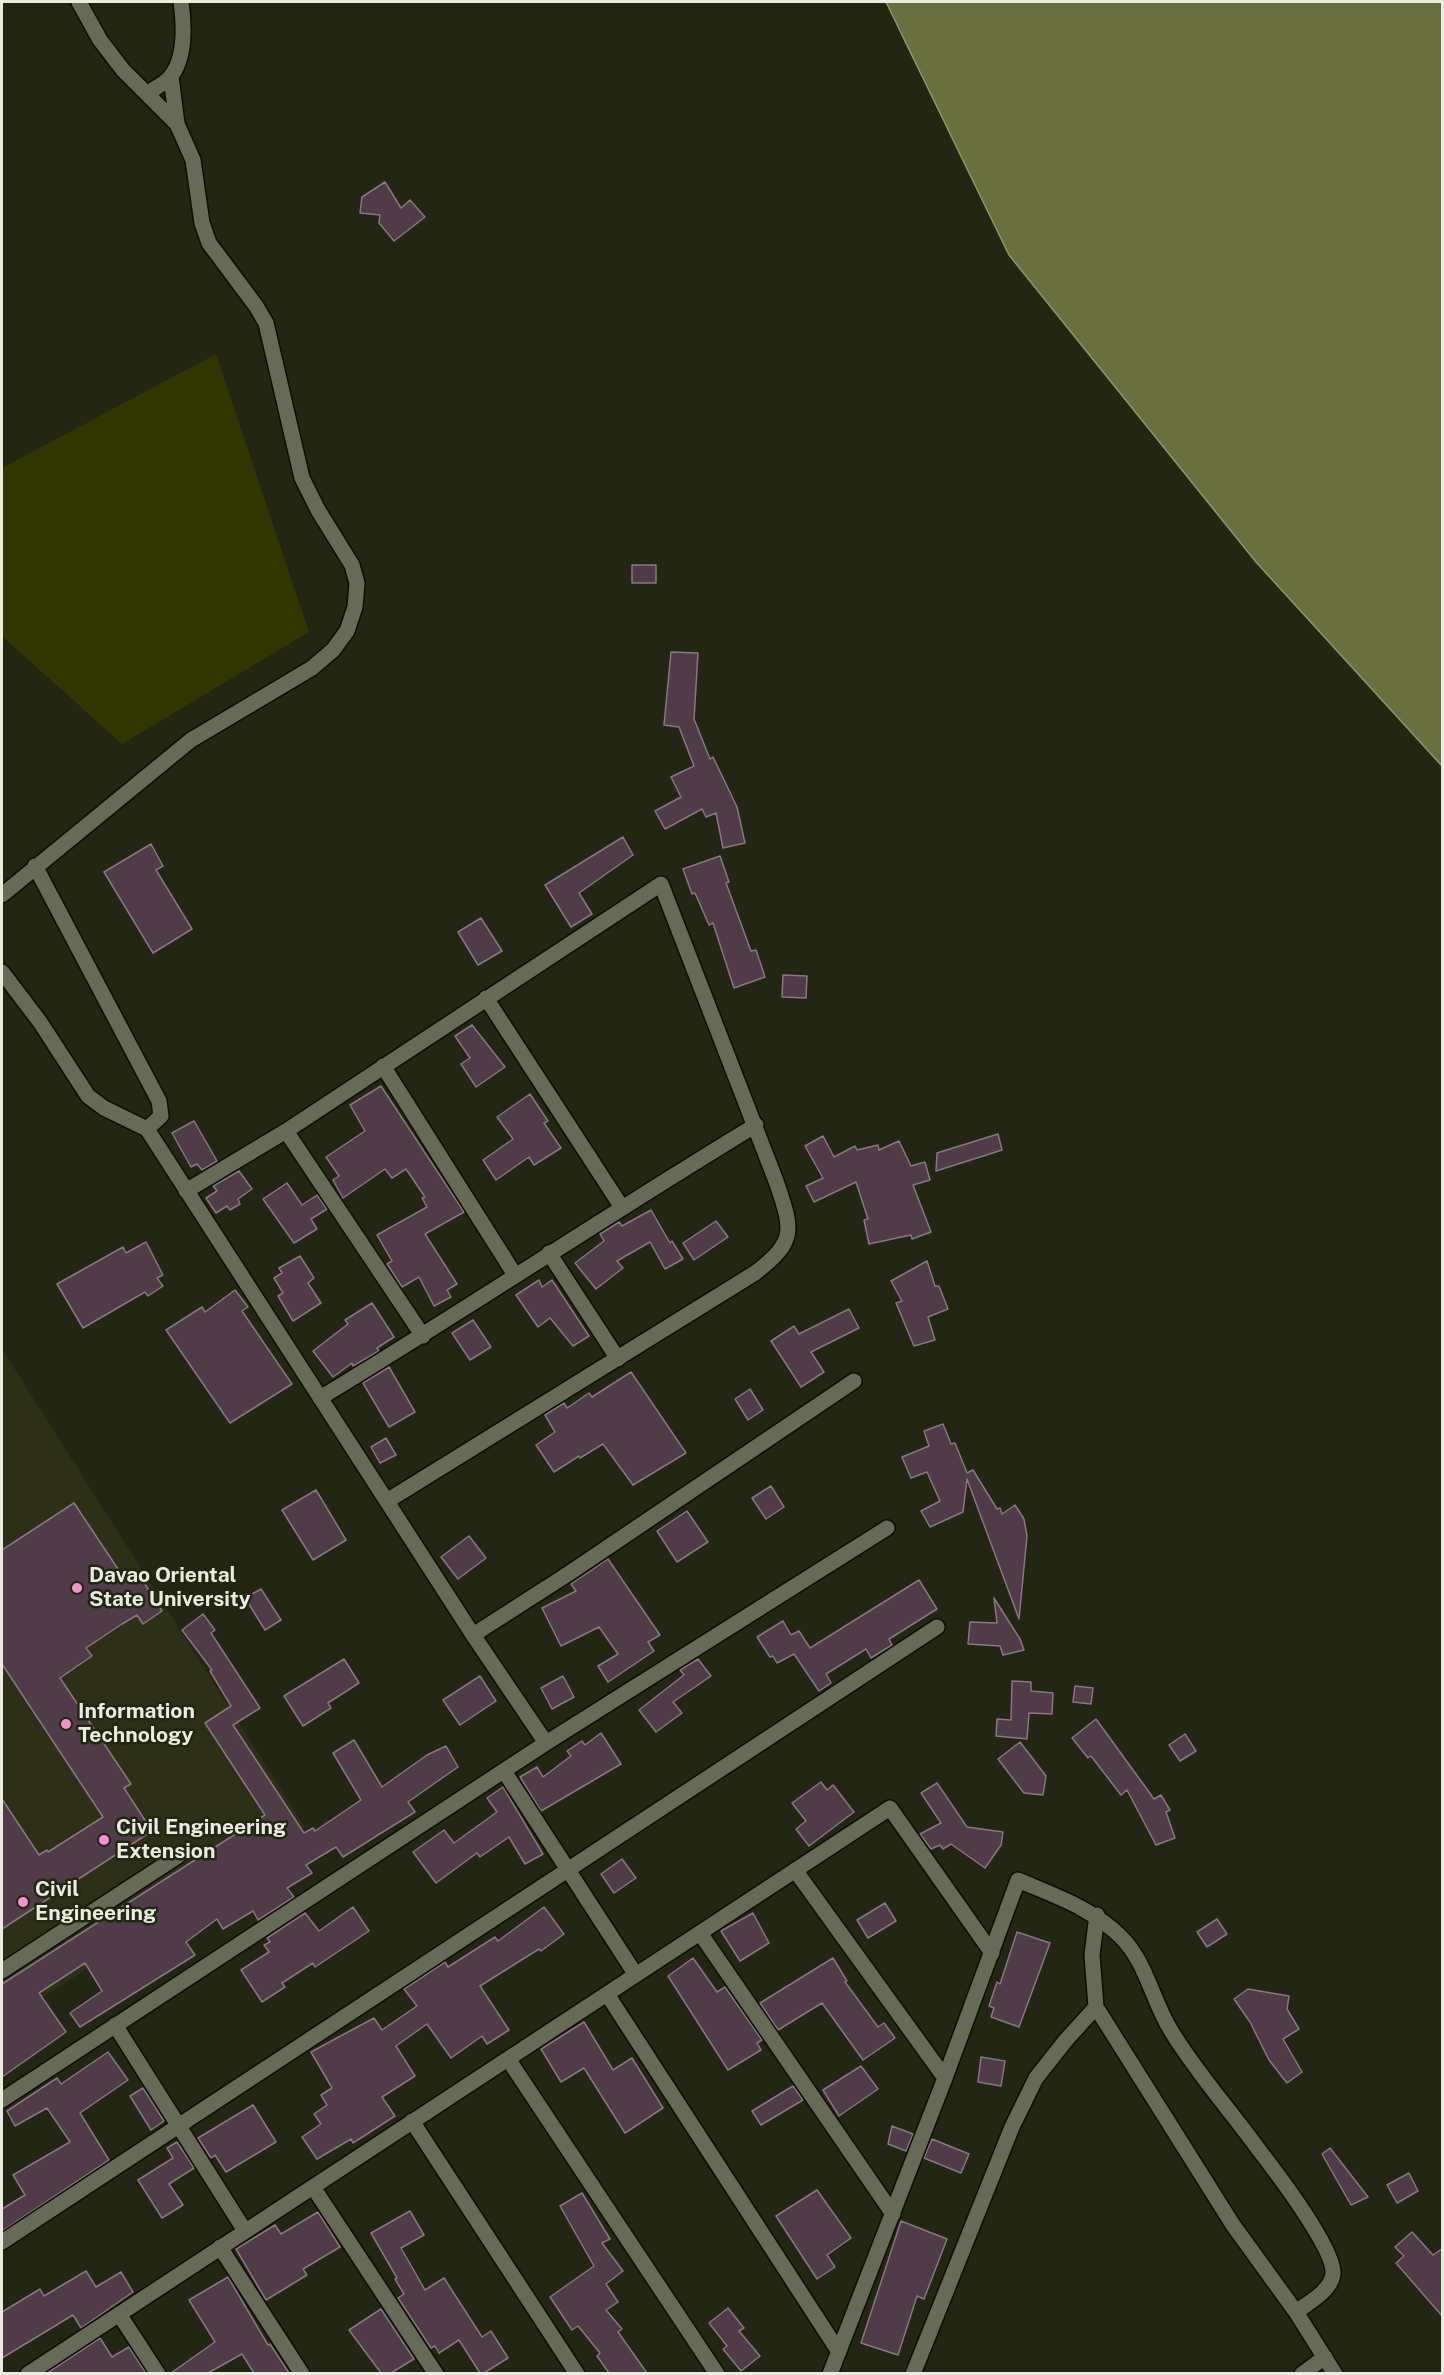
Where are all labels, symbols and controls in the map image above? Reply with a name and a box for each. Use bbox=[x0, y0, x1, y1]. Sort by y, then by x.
place label: Davao Oriental State University bbox=[89, 1563, 251, 1613]
marker: Davao Oriental State University bbox=[70, 1581, 84, 1595]
place label: Information Technology bbox=[78, 1699, 195, 1749]
marker: Information Technology bbox=[59, 1717, 73, 1731]
place label: Civil Engineering Extension bbox=[116, 1815, 286, 1865]
marker: Civil Engineering Extension bbox=[97, 1833, 111, 1847]
place label: Civil Engineering bbox=[35, 1877, 156, 1927]
marker: Civil Engineering bbox=[16, 1895, 30, 1909]

